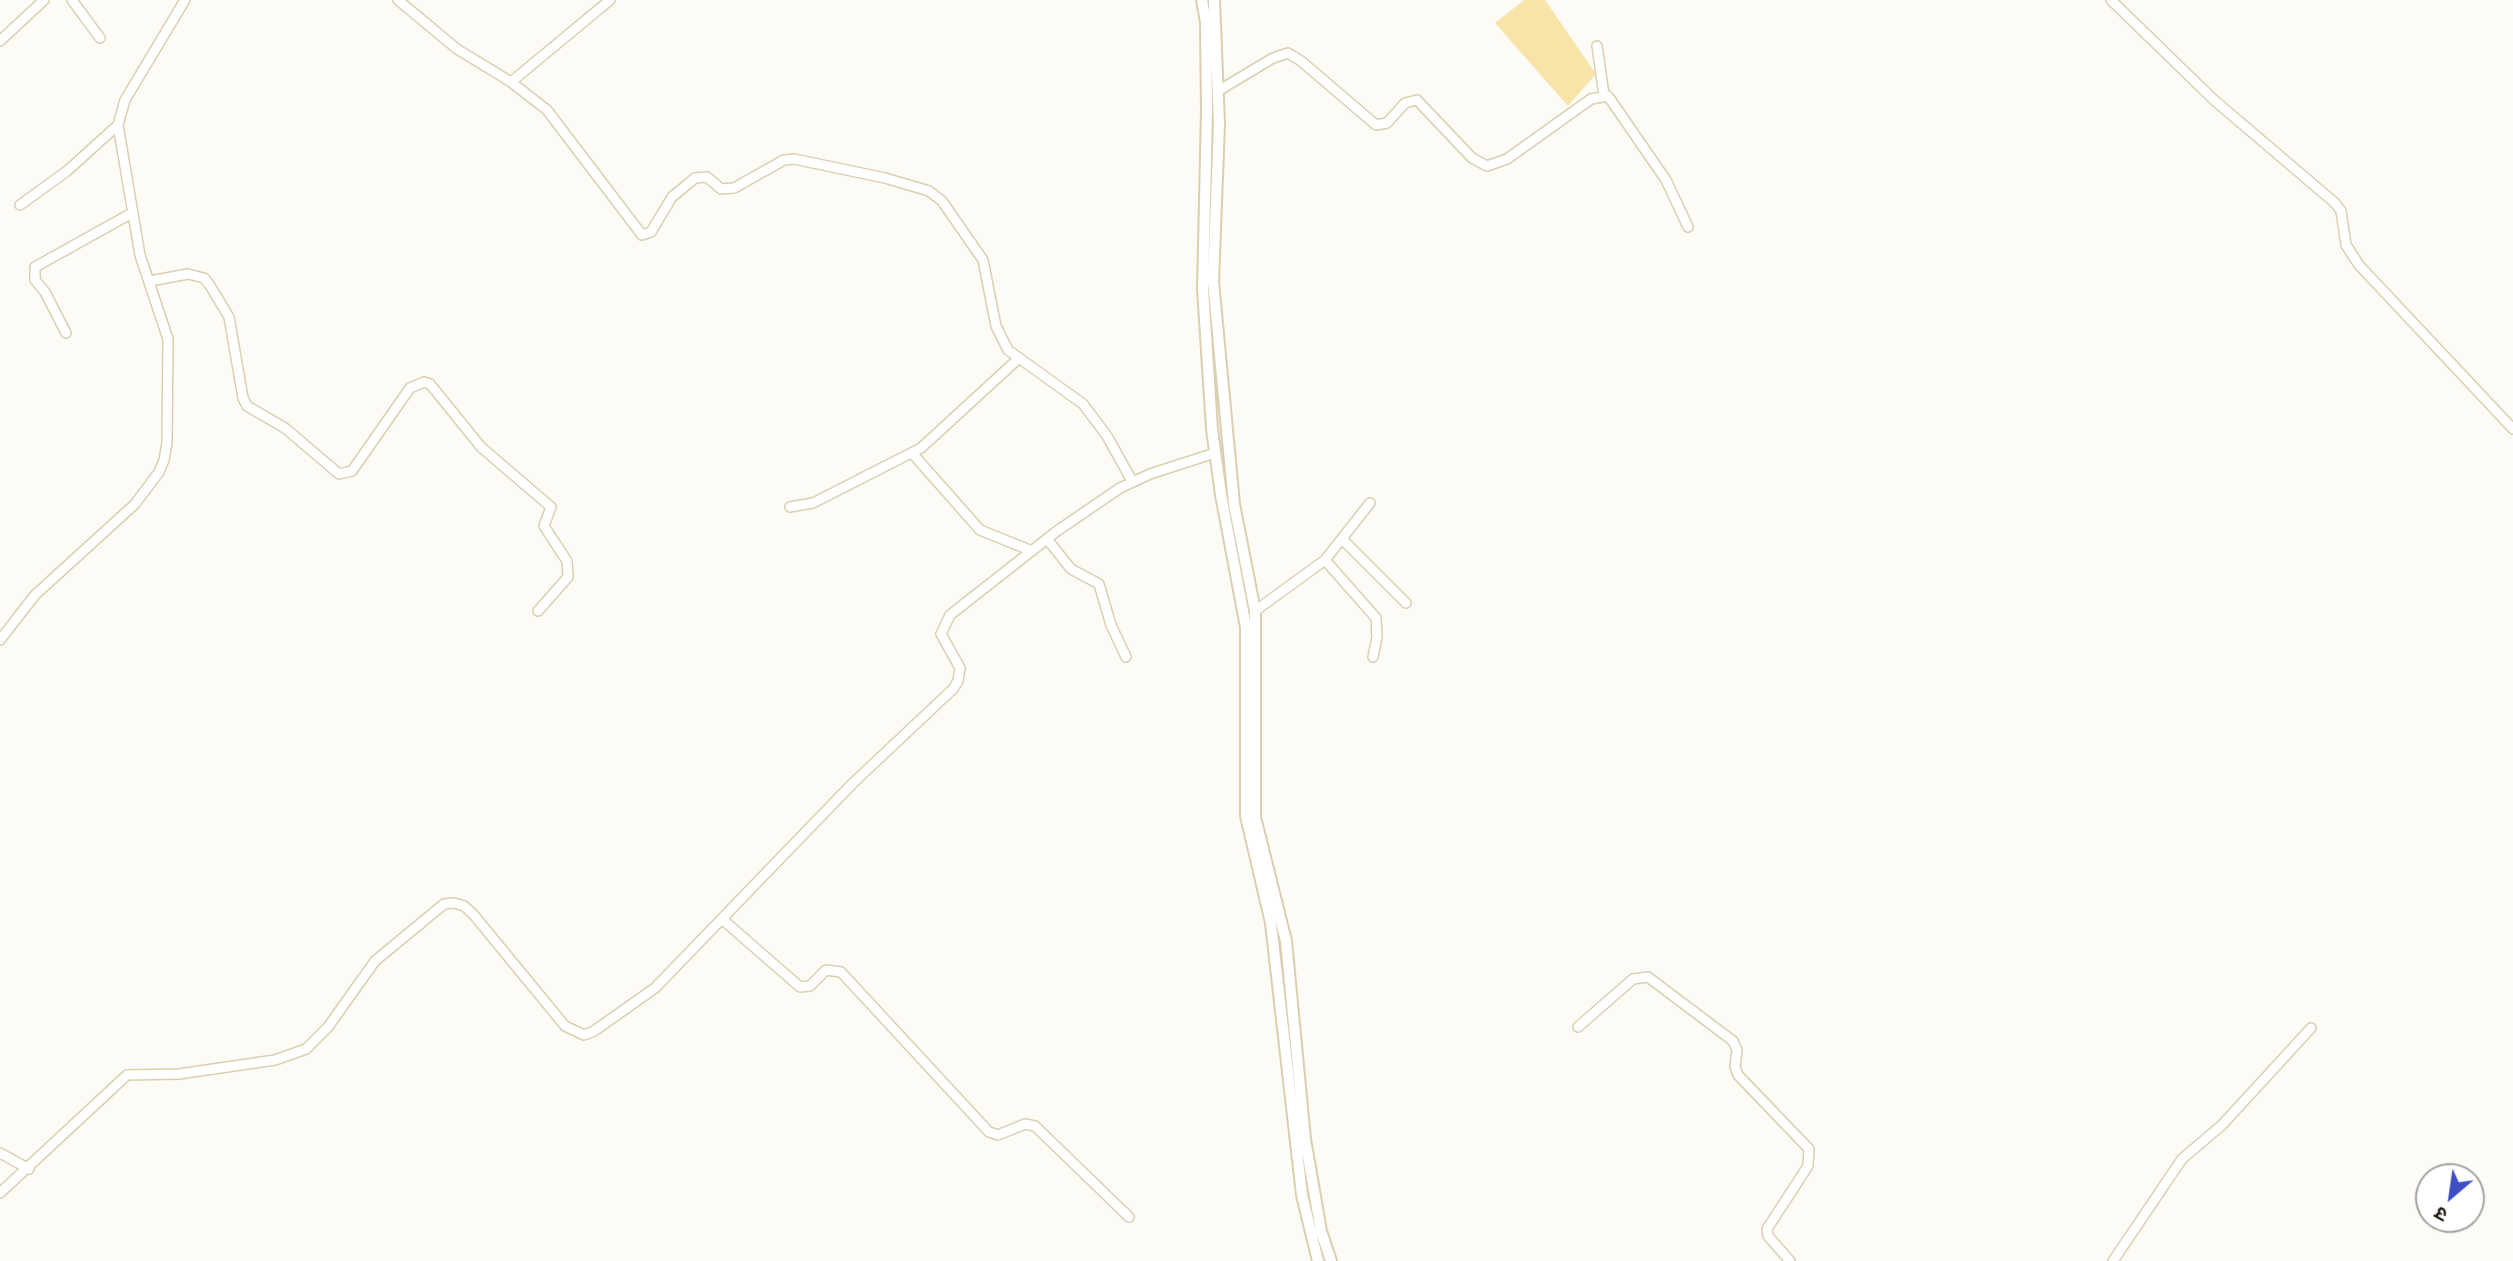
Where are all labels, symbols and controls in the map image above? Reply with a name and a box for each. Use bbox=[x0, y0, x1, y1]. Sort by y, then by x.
north arrow bbox=[2415, 1163, 2485, 1233]
text: उ bbox=[2431, 1202, 2451, 1227]

